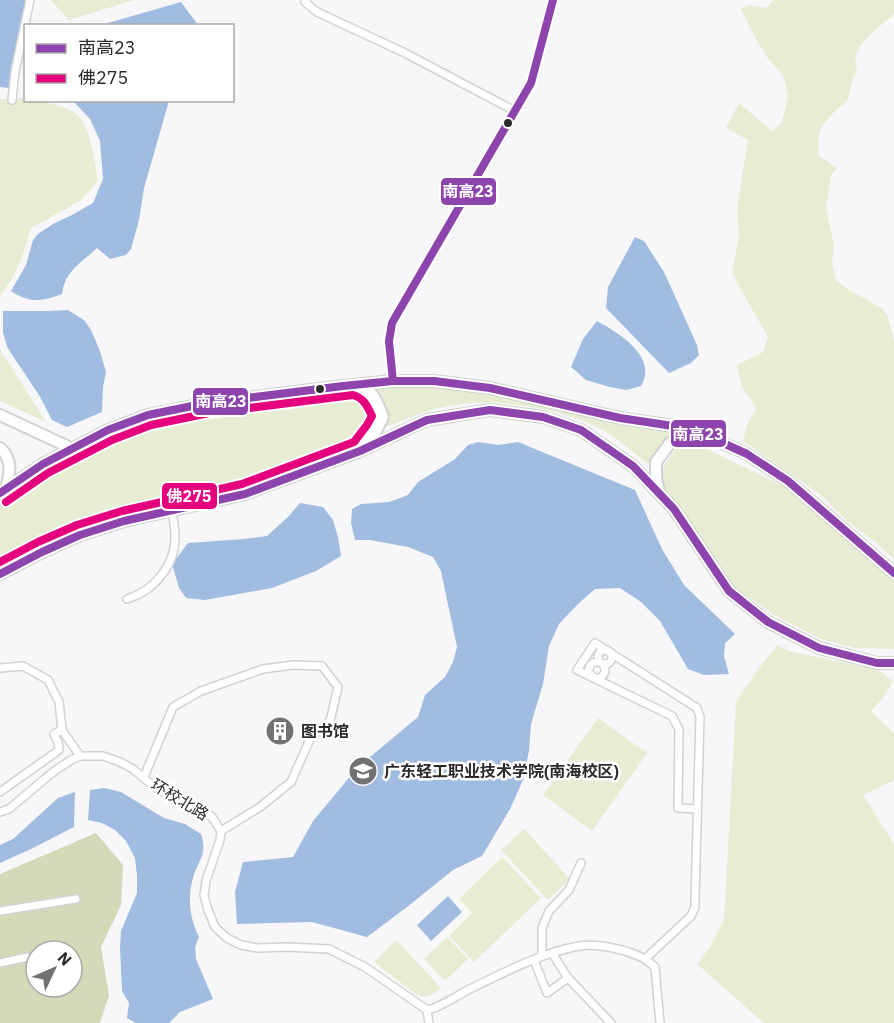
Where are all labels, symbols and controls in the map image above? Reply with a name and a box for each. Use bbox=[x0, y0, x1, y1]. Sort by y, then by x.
legend bbox=[24, 24, 234, 102]
text: 南高23 bbox=[78, 36, 136, 59]
text: 佛275 bbox=[78, 66, 128, 89]
unlabelled marker bbox=[502, 117, 514, 129]
line badge: 南高23 bbox=[440, 177, 497, 206]
text: 南高23 bbox=[442, 181, 494, 201]
unlabelled marker bbox=[314, 383, 326, 395]
line badge: 南高23 bbox=[192, 387, 249, 416]
text: 南高23 bbox=[195, 391, 247, 411]
line badge: 南高23 bbox=[670, 419, 727, 448]
text: 南高23 bbox=[672, 424, 724, 444]
line badge: 佛275 bbox=[161, 482, 218, 510]
text: 佛275 bbox=[167, 486, 212, 506]
building icon: 图书馆 bbox=[264, 715, 296, 747]
place label: 图书馆 bbox=[301, 721, 349, 741]
school or university icon: 广东轻工职业技术学院(南海校区) bbox=[347, 755, 379, 787]
place label: 广东轻工职业技术学院(南海校区) bbox=[384, 761, 619, 781]
street label: 环校北路 bbox=[147, 774, 213, 824]
north arrow bbox=[24, 939, 84, 999]
text: N bbox=[54, 947, 76, 970]

